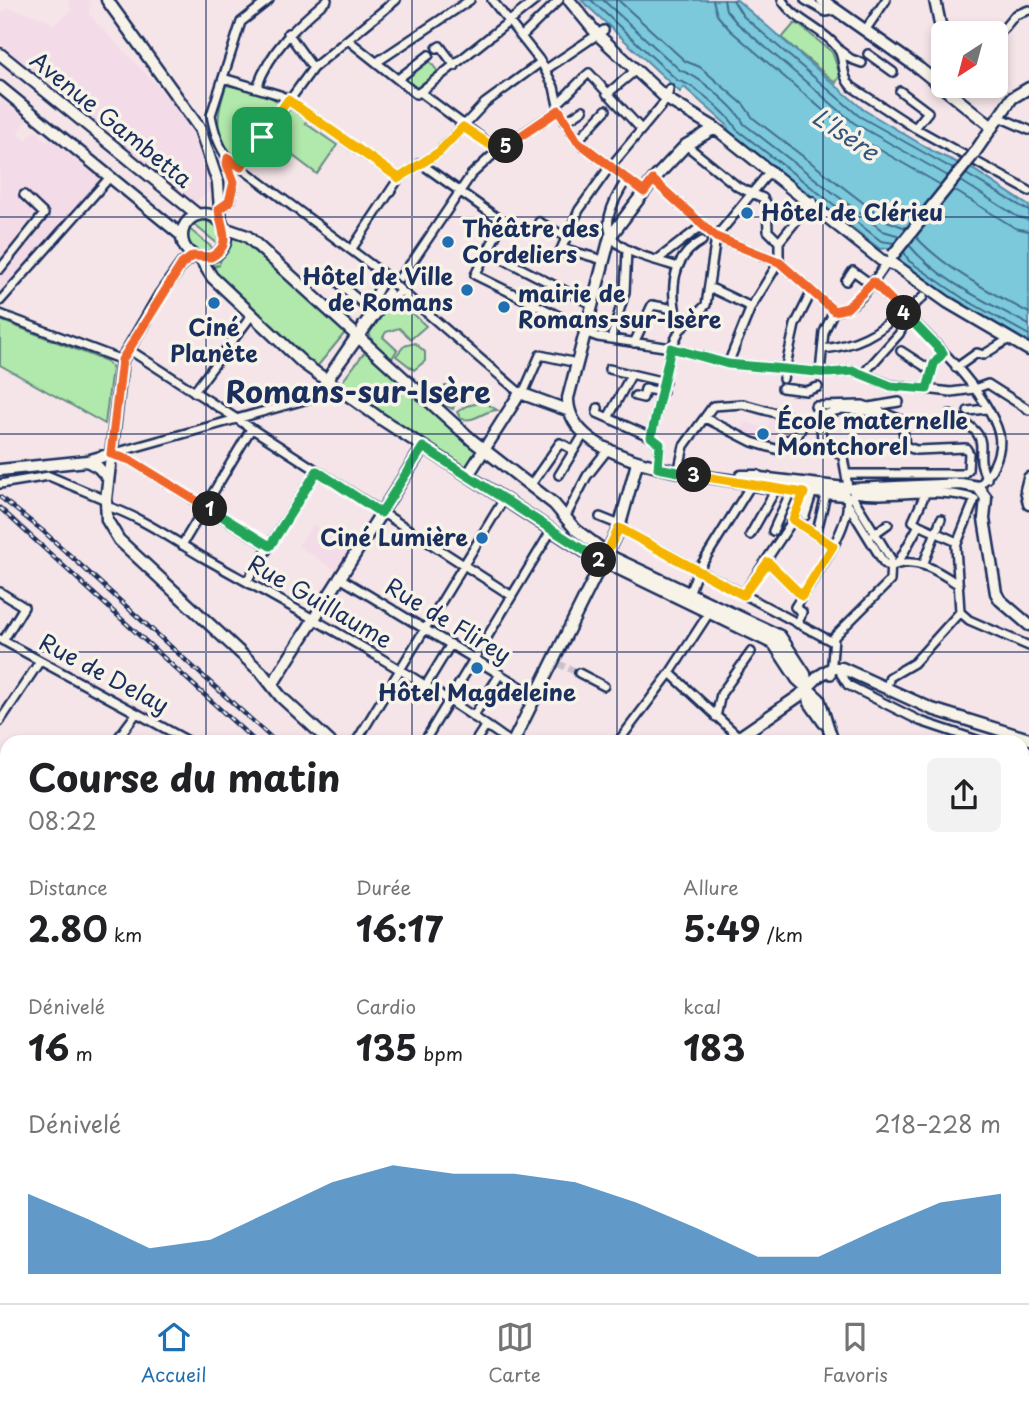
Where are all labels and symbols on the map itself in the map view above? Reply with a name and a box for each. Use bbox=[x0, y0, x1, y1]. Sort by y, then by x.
north arrow bbox=[931, 21, 1008, 98]
street label: Avenue Gambetta bbox=[23, 42, 201, 196]
water label: L'Isère bbox=[806, 98, 887, 169]
pin bbox=[232, 107, 292, 167]
pin: 5 bbox=[489, 128, 524, 164]
place label: Hôtel de Clérieu bbox=[761, 194, 943, 229]
marker: Hôtel de Clérieu bbox=[739, 205, 755, 221]
place label: Théâtre des Cordeliers bbox=[462, 210, 600, 271]
marker: Théâtre des Cordeliers bbox=[440, 234, 456, 250]
place label: Hôtel de Ville de Romans bbox=[302, 258, 453, 319]
place label: mairie de Romans-sur-Isère bbox=[518, 275, 722, 336]
marker: Hôtel de Ville de Romans bbox=[459, 282, 475, 298]
marker: Ciné Planète bbox=[206, 295, 222, 311]
pin: 4 bbox=[886, 296, 922, 330]
marker: mairie de Romans-sur-Isère bbox=[496, 299, 512, 315]
place label: Ciné Planète bbox=[170, 309, 258, 370]
district label: Romans-sur-Isère bbox=[225, 368, 491, 413]
place label: École maternelle Montchorel bbox=[777, 402, 969, 463]
marker: École maternelle Montchorel bbox=[755, 426, 771, 442]
pin: 3 bbox=[676, 458, 712, 492]
pin: 1 bbox=[192, 491, 228, 526]
place label: Ciné Lumière bbox=[320, 519, 469, 554]
marker: Ciné Lumière bbox=[474, 530, 490, 546]
pin: 2 bbox=[582, 542, 616, 578]
street label: Rue Guillaume bbox=[242, 545, 399, 656]
street label: Rue de Flirey bbox=[379, 568, 519, 671]
street label: Rue de Delay bbox=[34, 624, 176, 722]
marker: Hôtel Magdeleine bbox=[469, 660, 485, 676]
place label: Hôtel Magdeleine bbox=[378, 674, 576, 709]

